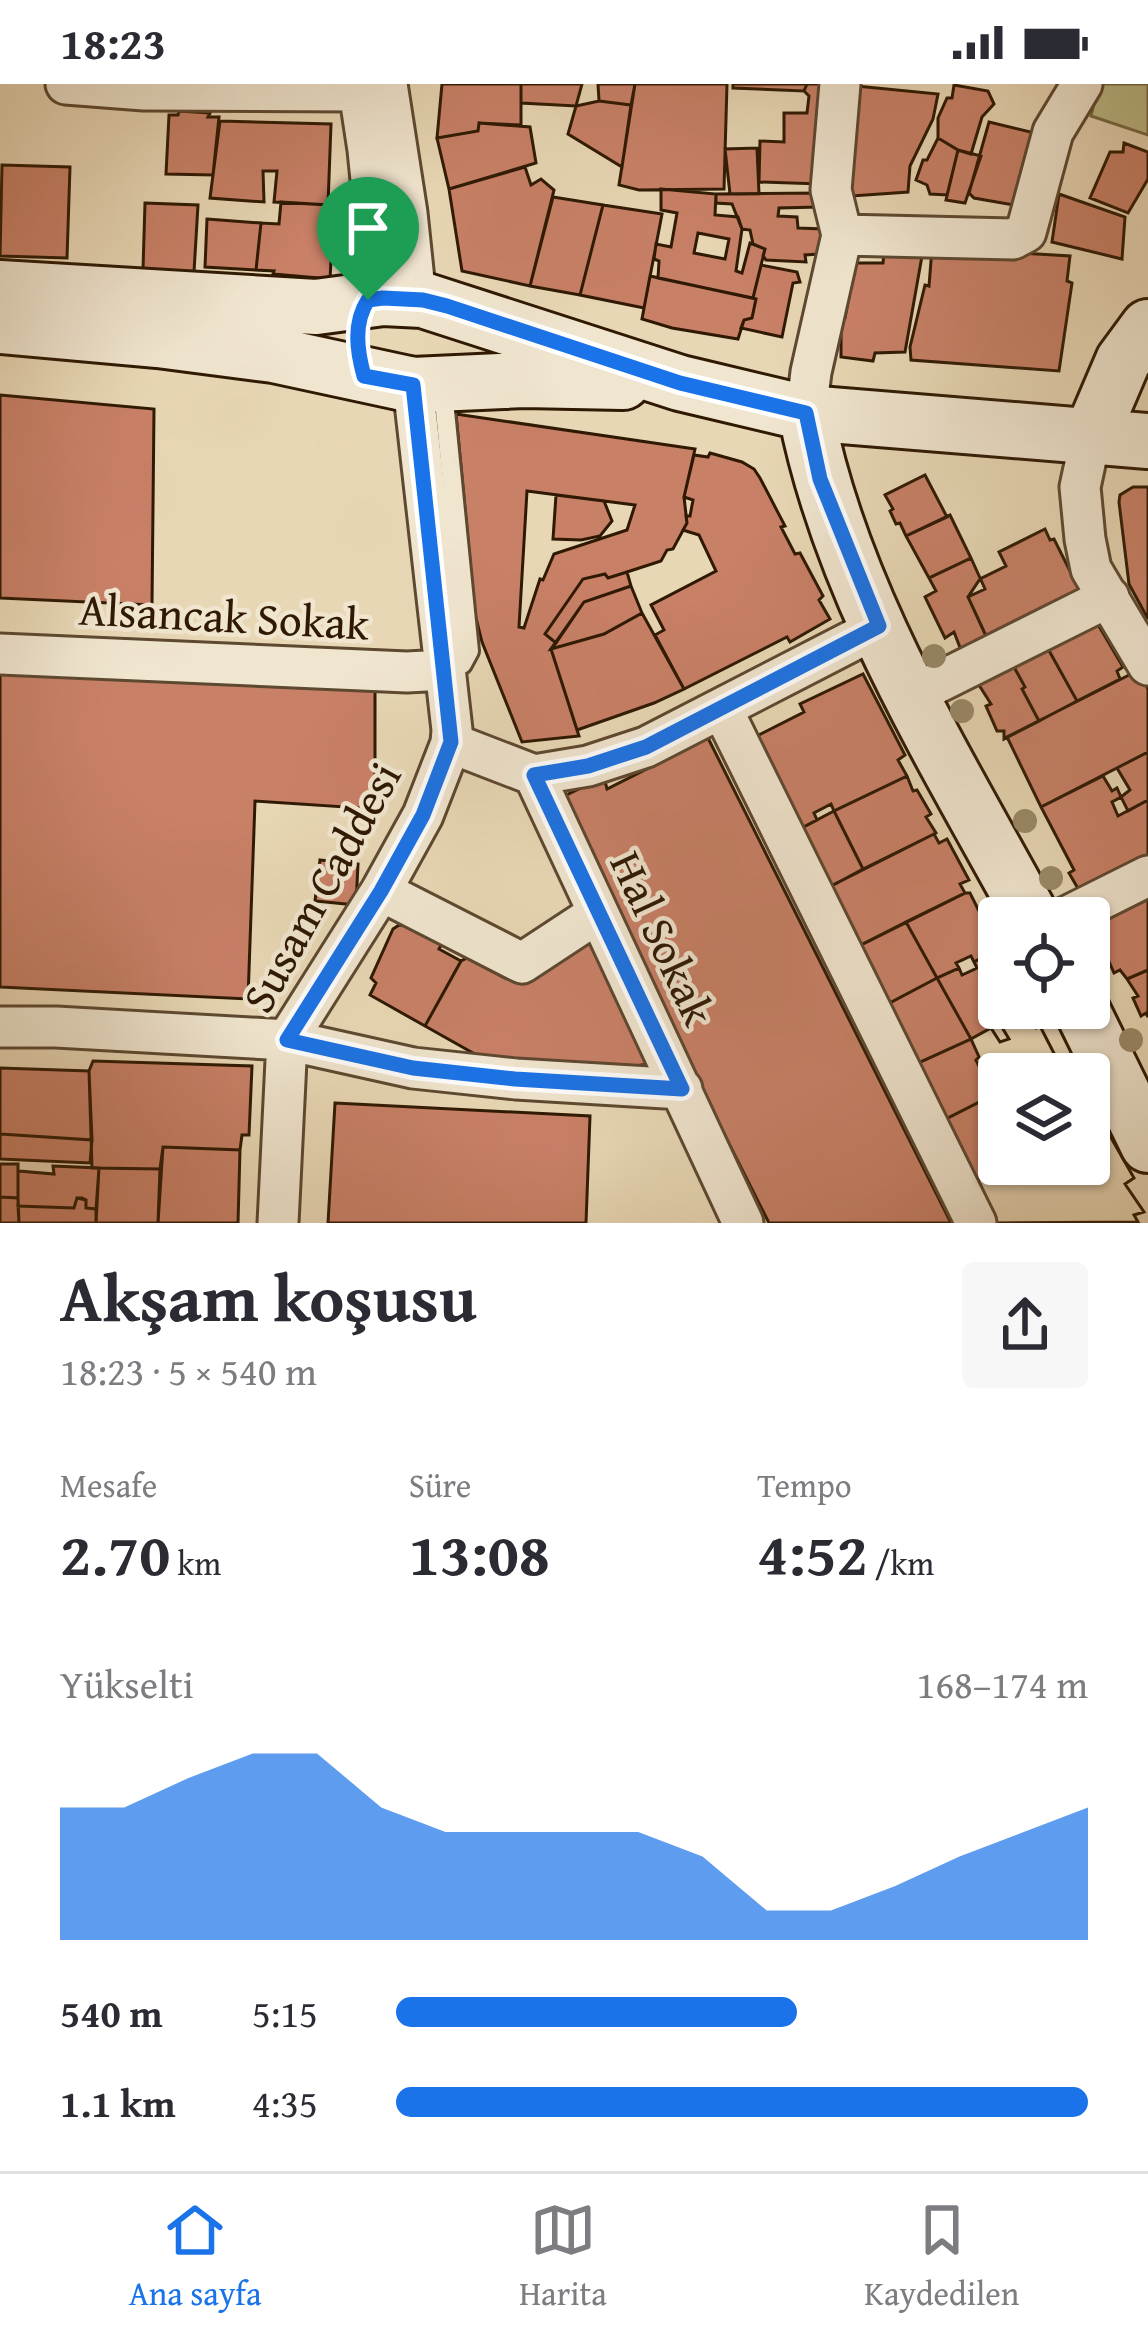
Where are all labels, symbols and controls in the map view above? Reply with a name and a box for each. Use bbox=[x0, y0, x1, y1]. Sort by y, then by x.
text: 18:23 bbox=[60, 10, 166, 75]
pin bbox=[317, 177, 419, 300]
icon: arrive bbox=[335, 195, 401, 261]
street label: Alsancak Sokak bbox=[77, 575, 371, 656]
street label: Susam Caddesi bbox=[225, 750, 416, 1024]
street label: Hal Sokak bbox=[595, 840, 732, 1036]
map controls bbox=[978, 897, 1110, 1185]
button: locate bbox=[978, 897, 1110, 1029]
button: layers bbox=[978, 1053, 1110, 1185]
text: Akşam koşusu bbox=[60, 1248, 477, 1345]
button: share bbox=[962, 1262, 1088, 1388]
text: 18:23 · 5 × 540 m bbox=[60, 1342, 317, 1399]
text: Mesafe bbox=[60, 1461, 157, 1509]
text: Süre bbox=[409, 1461, 471, 1509]
text: Tempo bbox=[757, 1461, 852, 1509]
text: 2.70 bbox=[60, 1509, 170, 1597]
text: 13:08 bbox=[409, 1509, 550, 1597]
text: 4:52 bbox=[757, 1509, 868, 1597]
text: km bbox=[170, 1539, 221, 1587]
text: /km bbox=[868, 1539, 934, 1587]
text: Yükselti bbox=[60, 1655, 194, 1712]
text: 168–174 m bbox=[916, 1655, 1088, 1712]
text: 540 m bbox=[60, 1984, 163, 2041]
text: 5:15 bbox=[252, 1984, 318, 2041]
text: 1.1 km bbox=[60, 2074, 176, 2131]
text: 4:35 bbox=[252, 2074, 318, 2131]
tab: Ana sayfa bbox=[129, 2197, 262, 2317]
tab: Harita bbox=[519, 2197, 607, 2317]
tab: Kaydedilen bbox=[864, 2197, 1019, 2317]

